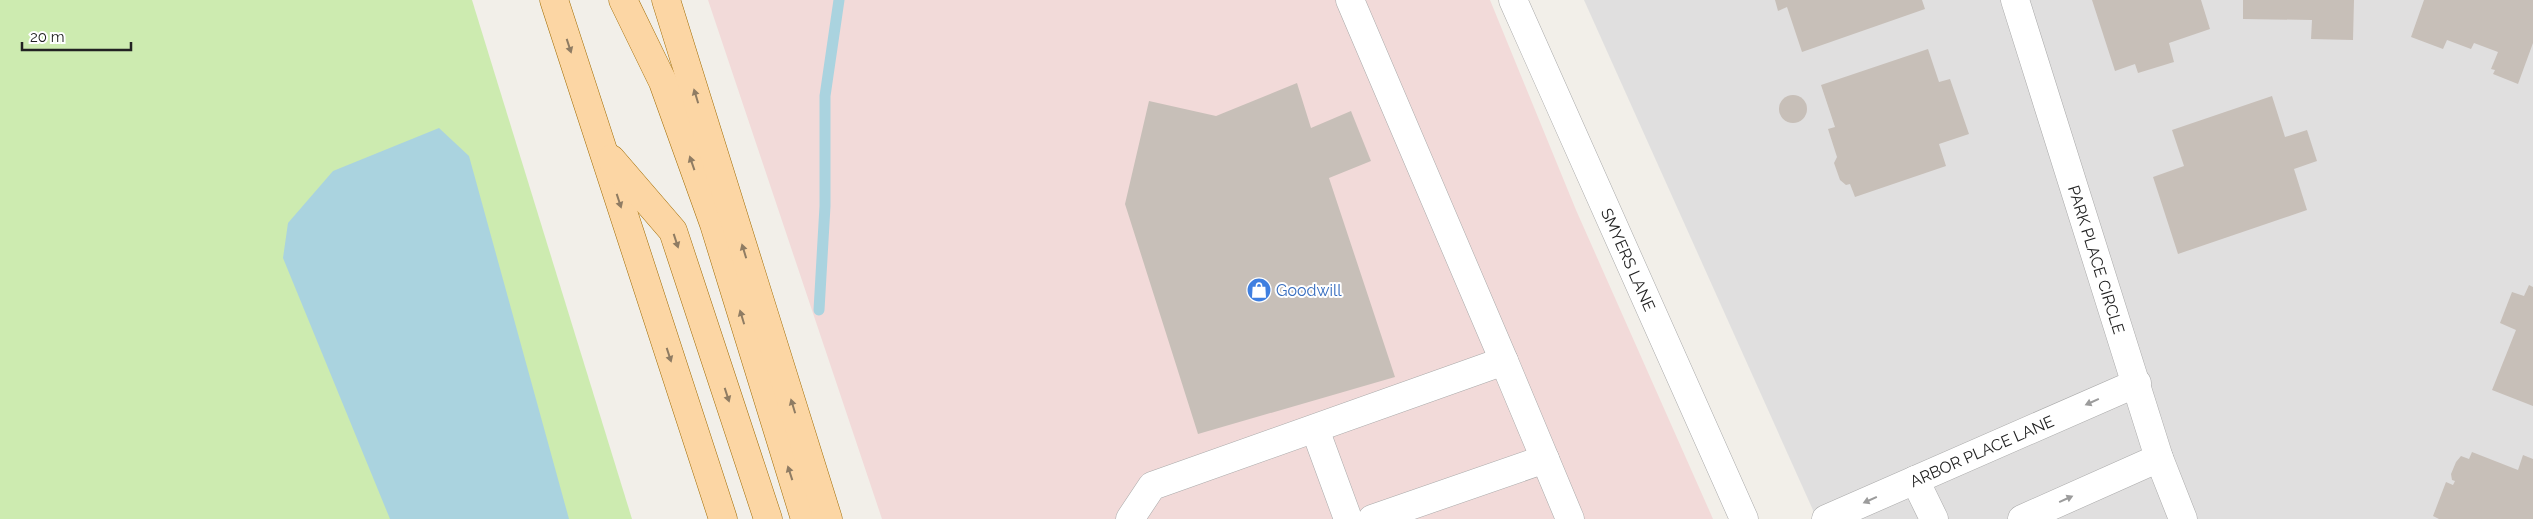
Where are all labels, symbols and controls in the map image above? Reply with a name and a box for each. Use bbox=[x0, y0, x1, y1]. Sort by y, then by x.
scale bar bbox=[22, 20, 131, 52]
text: 20 m bbox=[30, 28, 65, 46]
one-way arrow bbox=[565, 39, 573, 54]
one-way arrow bbox=[691, 88, 699, 103]
one-way arrow bbox=[688, 155, 696, 170]
street label: PARK PLACE CIRCLE bbox=[2064, 183, 2128, 336]
one-way arrow bbox=[615, 194, 623, 209]
street label: SMYERS LANE bbox=[1597, 205, 1659, 314]
one-way arrow bbox=[673, 233, 680, 248]
one-way arrow bbox=[740, 243, 748, 258]
shop icon: Goodwill bbox=[1246, 277, 1272, 303]
place label: Goodwill bbox=[1276, 281, 1342, 300]
one-way arrow bbox=[738, 310, 745, 325]
one-way arrow bbox=[666, 348, 674, 363]
one-way arrow bbox=[723, 388, 731, 403]
one-way arrow bbox=[788, 398, 796, 413]
one-way arrow bbox=[2085, 399, 2099, 407]
street label: ARBOR PLACE LANE bbox=[1907, 411, 2057, 491]
one-way arrow bbox=[786, 465, 794, 480]
one-way arrow bbox=[2059, 495, 2073, 503]
one-way arrow bbox=[1863, 496, 1877, 504]

